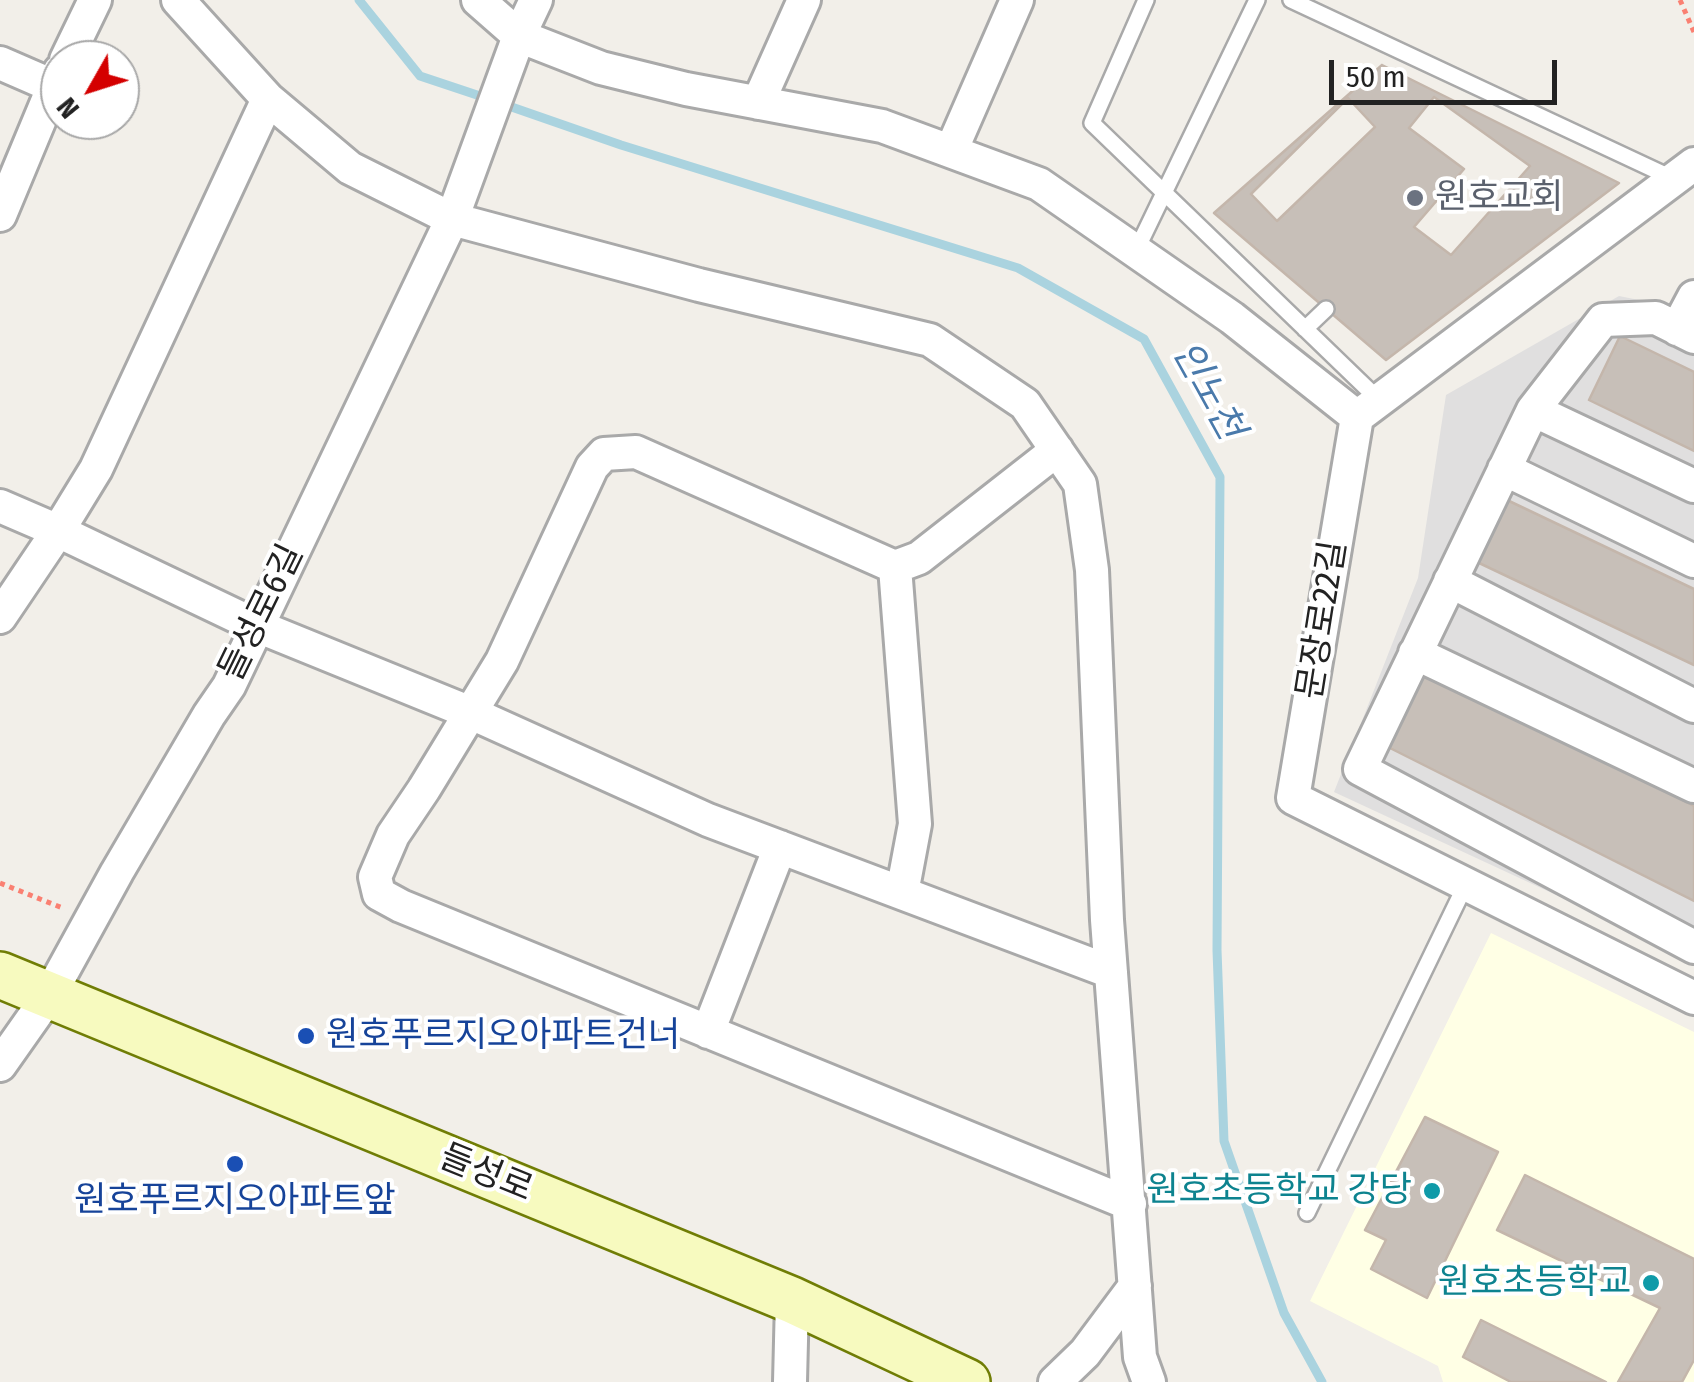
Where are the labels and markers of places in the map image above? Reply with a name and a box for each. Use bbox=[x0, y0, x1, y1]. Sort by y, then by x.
place label: 원호교회 bbox=[1435, 177, 1564, 219]
marker: 원호교회 bbox=[1404, 187, 1426, 209]
place label: 원호푸르지오아파트건너 bbox=[326, 1015, 680, 1057]
marker: 원호푸르지오아파트건너 bbox=[295, 1025, 317, 1047]
marker: 원호푸르지오아파트앞 bbox=[224, 1153, 246, 1175]
place label: 원호초등학교 강당 bbox=[1146, 1170, 1412, 1212]
place label: 원호푸르지오아파트앞 bbox=[74, 1180, 396, 1222]
marker: 원호초등학교 강당 bbox=[1421, 1180, 1443, 1202]
place label: 원호초등학교 bbox=[1438, 1262, 1631, 1304]
marker: 원호초등학교 bbox=[1640, 1272, 1662, 1294]

